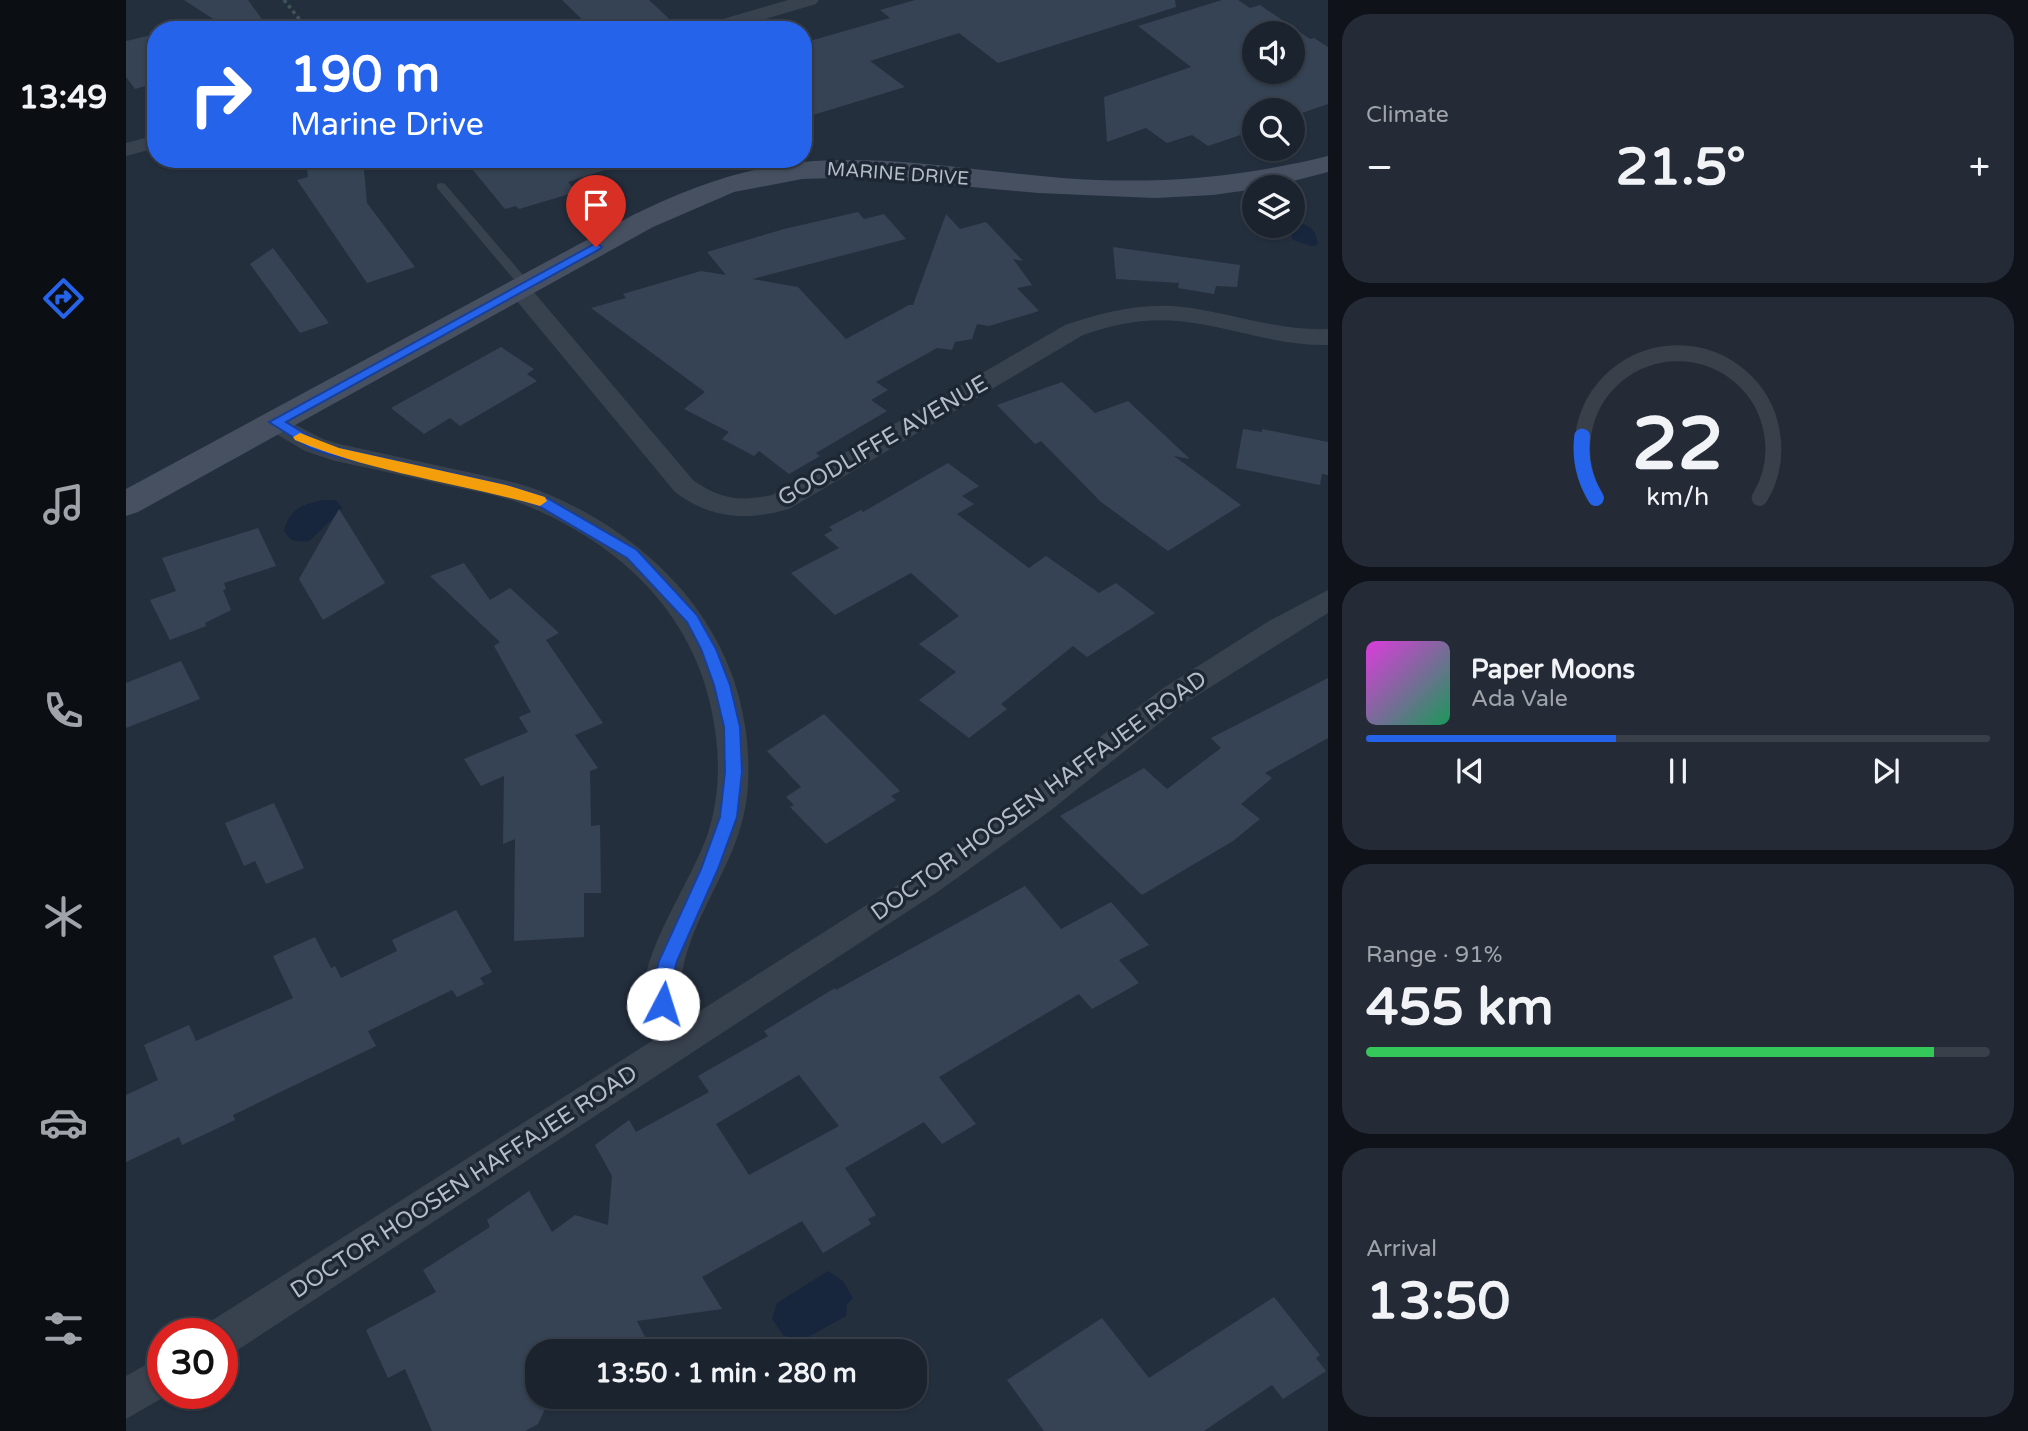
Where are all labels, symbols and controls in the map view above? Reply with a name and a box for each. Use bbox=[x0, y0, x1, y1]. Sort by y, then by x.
map controls bbox=[1242, 21, 1305, 238]
button: sound bbox=[1242, 21, 1305, 84]
text: 190 m bbox=[290, 46, 440, 105]
icon: right bbox=[175, 49, 266, 140]
text: 13:49 bbox=[19, 79, 107, 117]
button: search bbox=[1242, 98, 1305, 161]
text: Climate bbox=[1366, 101, 1449, 129]
text: Marine Drive bbox=[290, 106, 484, 144]
text: 21.5° bbox=[1616, 136, 1746, 199]
text: − bbox=[1366, 145, 1393, 191]
text: + bbox=[1969, 145, 1990, 191]
street label: MARINE DRIVE bbox=[826, 158, 970, 190]
pin bbox=[566, 175, 626, 247]
button: layers bbox=[1242, 175, 1305, 238]
icon: arrive bbox=[577, 186, 615, 224]
icon: directions bbox=[39, 274, 88, 323]
street label: GOODLIFFE AVENUE bbox=[773, 369, 993, 513]
text: 22 bbox=[1632, 402, 1724, 490]
icon: music bbox=[39, 480, 88, 529]
text: km/h bbox=[1647, 482, 1709, 512]
text: Paper Moons bbox=[1471, 654, 1635, 685]
street label: DOCTOR HOOSEN HAFFAJEE ROAD bbox=[866, 665, 1212, 927]
text: Ada Vale bbox=[1471, 685, 1568, 713]
icon: phone bbox=[39, 686, 88, 735]
icon: previous bbox=[1451, 752, 1489, 790]
icon: pause bbox=[1659, 752, 1697, 790]
icon: next bbox=[1867, 752, 1905, 790]
icon: climate bbox=[39, 892, 88, 941]
text: Range · 91% bbox=[1366, 941, 1502, 969]
position arrow bbox=[626, 967, 700, 1041]
text: 455 km bbox=[1366, 976, 1554, 1039]
street label: DOCTOR HOOSEN HAFFAJEE ROAD bbox=[285, 1059, 643, 1305]
icon: car bbox=[39, 1098, 88, 1147]
text: Arrival bbox=[1366, 1235, 1437, 1263]
text: 13:50 bbox=[1366, 1270, 1510, 1333]
icon: filters bbox=[39, 1304, 88, 1353]
speed limit sign: 30 bbox=[147, 1318, 238, 1409]
text: 13:50 · 1 min · 280 m bbox=[595, 1358, 857, 1389]

